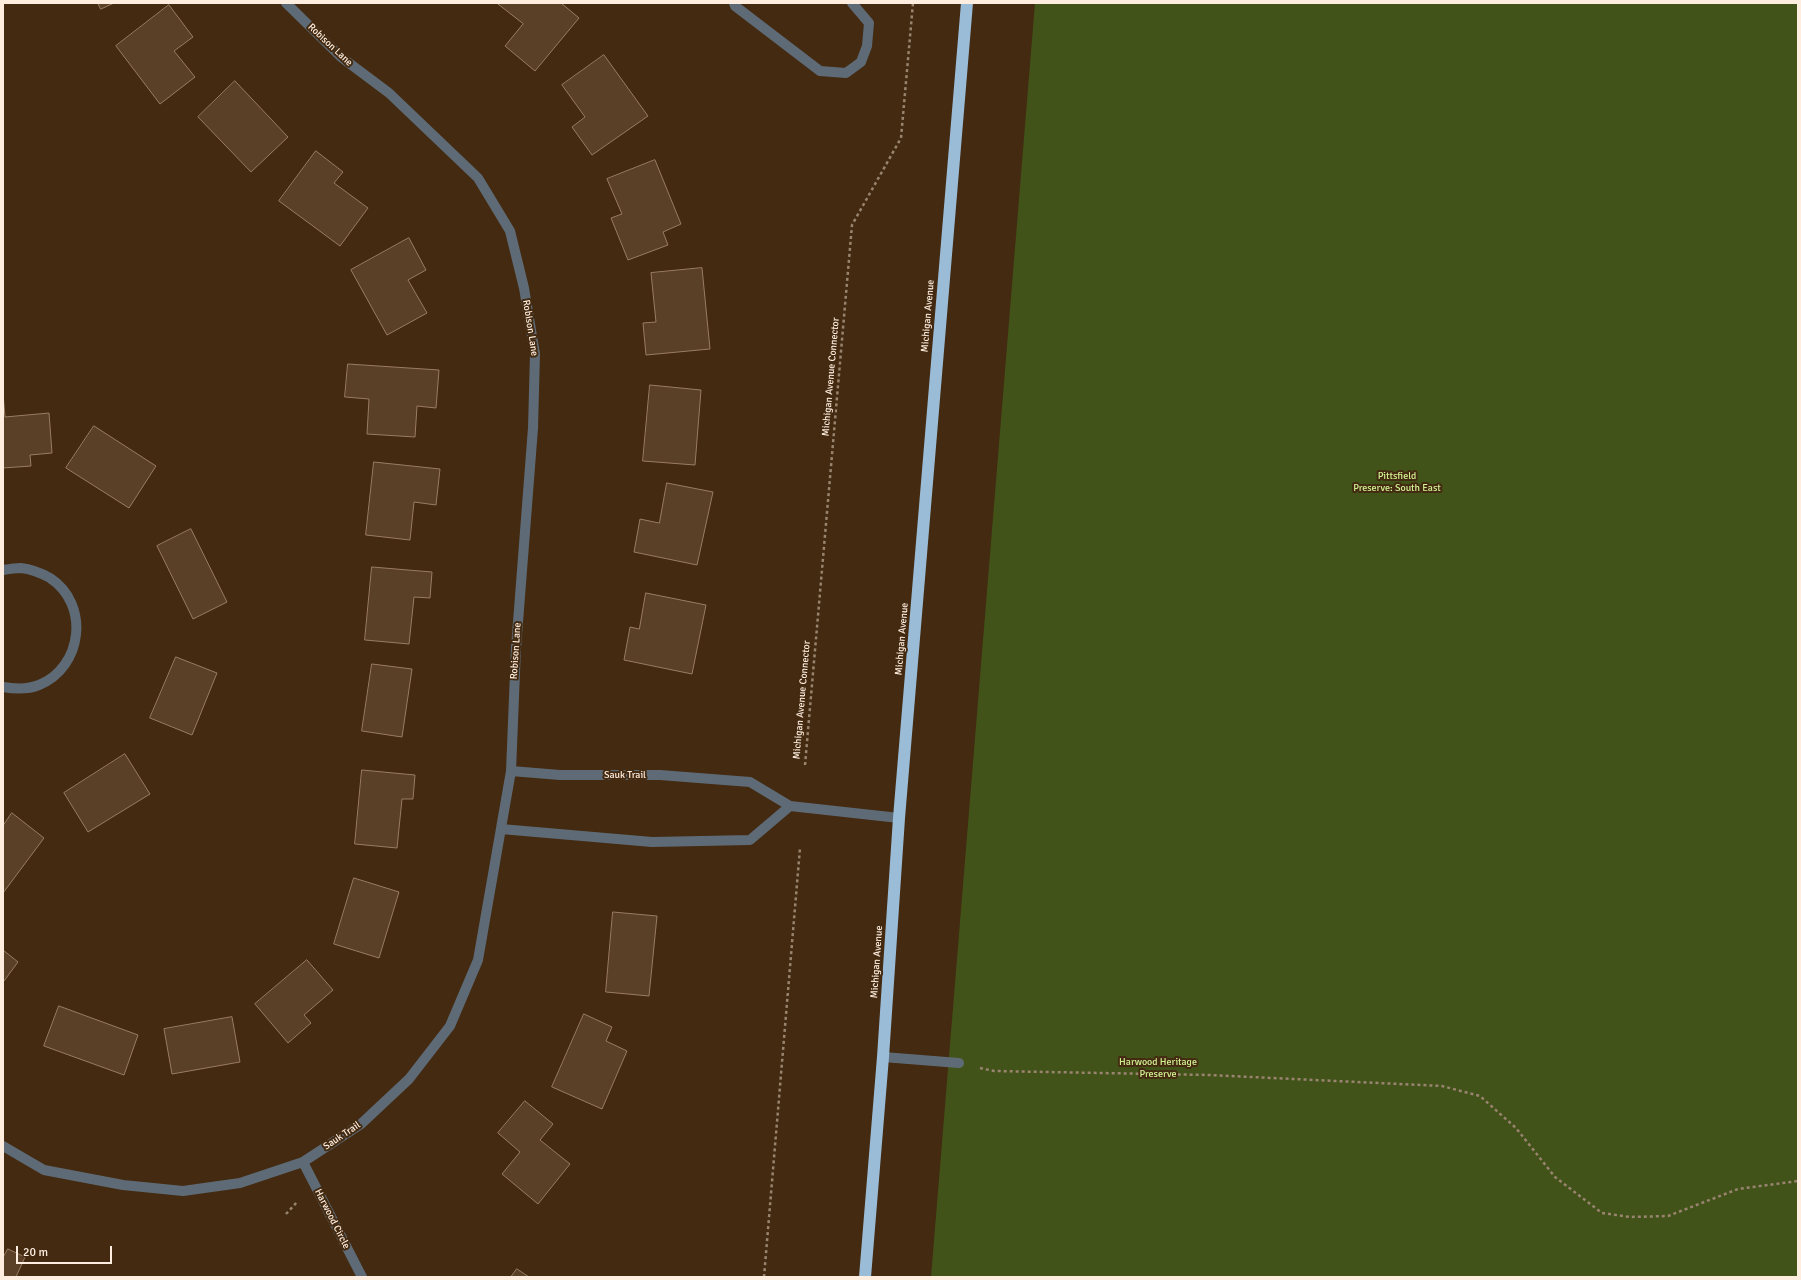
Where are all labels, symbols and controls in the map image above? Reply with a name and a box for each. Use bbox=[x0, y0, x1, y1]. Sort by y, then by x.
street label: Robison Lane bbox=[305, 21, 355, 69]
street label: Michigan Avenue bbox=[919, 279, 937, 353]
street label: Robison Lane bbox=[520, 299, 540, 357]
street label: Michigan Avenue Connector bbox=[820, 317, 842, 437]
park label: Pittsfield Preserve: South East bbox=[1353, 470, 1441, 494]
street label: Michigan Avenue bbox=[893, 602, 911, 676]
street label: Robison Lane bbox=[508, 622, 524, 680]
street label: Michigan Avenue Connector bbox=[791, 640, 813, 760]
street label: Sauk Trail bbox=[604, 769, 646, 781]
street label: Michigan Avenue bbox=[868, 925, 886, 999]
park label: Harwood Heritage Preserve bbox=[1119, 1056, 1197, 1080]
street label: Sauk Trail bbox=[321, 1119, 363, 1153]
street label: Harwood Circle bbox=[312, 1187, 352, 1251]
scale bar bbox=[18, 1238, 114, 1264]
text: 20 m bbox=[23, 1245, 48, 1260]

